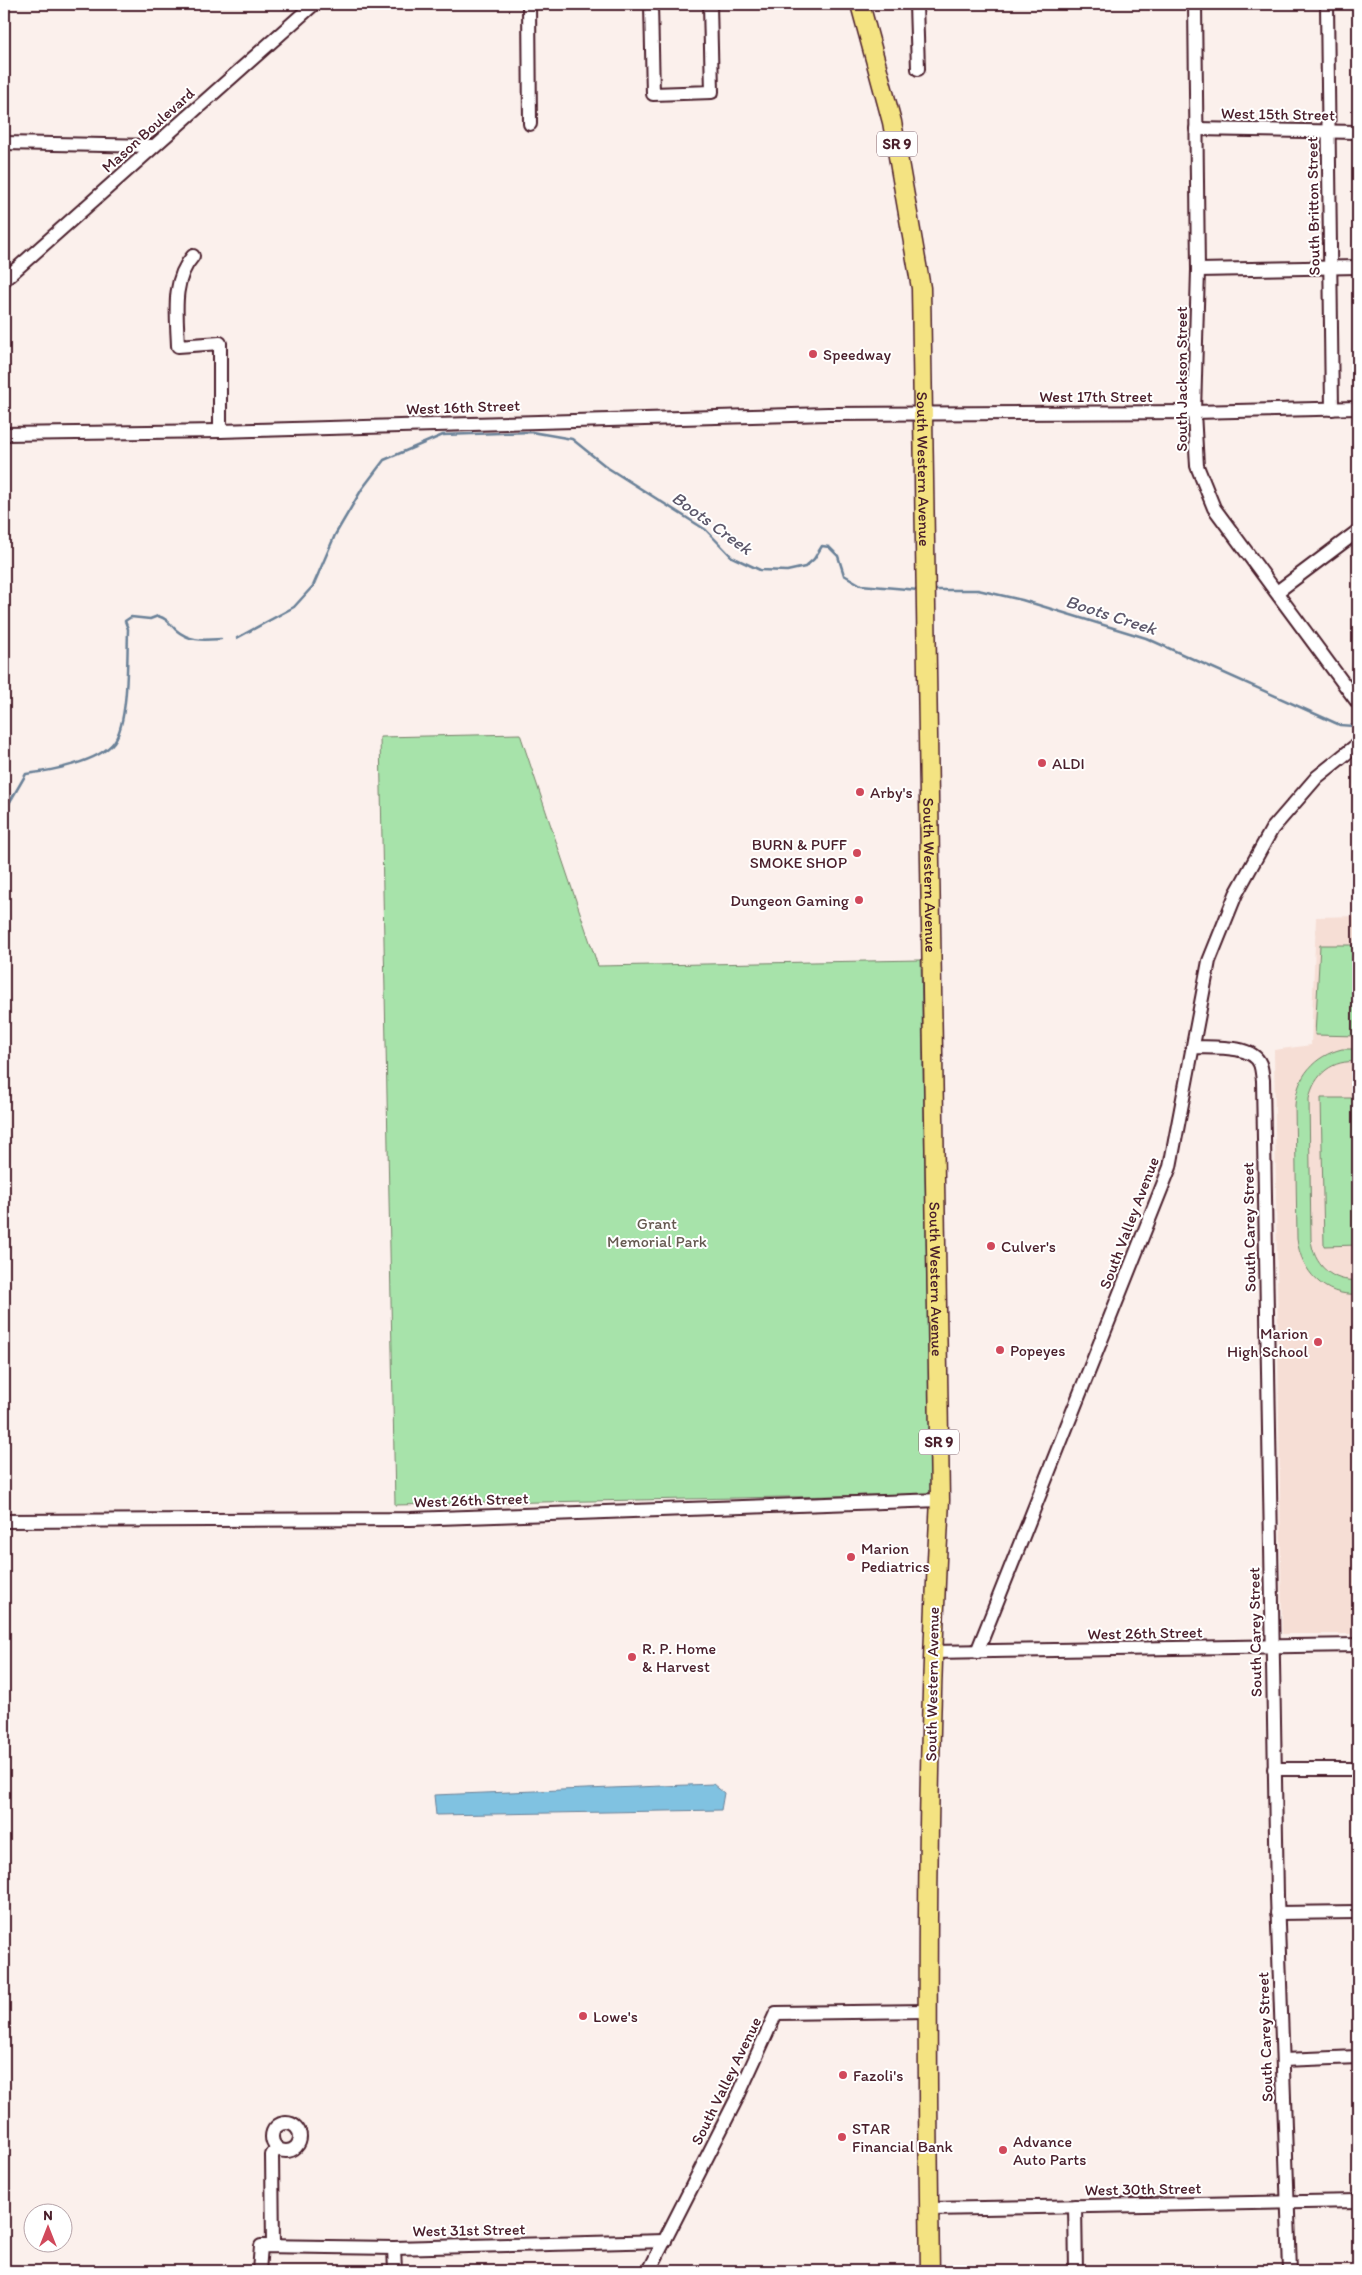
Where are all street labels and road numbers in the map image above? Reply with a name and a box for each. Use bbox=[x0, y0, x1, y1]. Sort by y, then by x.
street label: Mason Boulevard bbox=[98, 83, 198, 177]
street label: West 15th Street bbox=[1221, 104, 1335, 124]
road number: SR 9 bbox=[877, 132, 917, 156]
street label: South Britton Street bbox=[1302, 136, 1324, 276]
street label: South Jackson Street bbox=[1172, 306, 1191, 452]
street label: West 17th Street bbox=[1039, 387, 1153, 406]
street label: South Western Avenue bbox=[913, 392, 935, 547]
street label: West 16th Street bbox=[406, 396, 520, 418]
street label: South Western Avenue bbox=[919, 798, 941, 953]
street label: South Valley Avenue bbox=[1095, 1154, 1163, 1292]
street label: South Carey Street bbox=[1238, 1162, 1260, 1292]
street label: South Western Avenue bbox=[926, 1201, 947, 1357]
road number: SR 9 bbox=[919, 1430, 959, 1454]
street label: West 26th Street bbox=[413, 1488, 529, 1512]
street label: South Carey Street bbox=[1244, 1567, 1266, 1697]
street label: South Western Avenue bbox=[921, 1606, 943, 1762]
street label: West 26th Street bbox=[1087, 1622, 1203, 1644]
street label: South Carey Street bbox=[1253, 1972, 1277, 2102]
street label: South Valley Avenue bbox=[687, 2014, 765, 2148]
street label: West 30th Street bbox=[1084, 2178, 1202, 2200]
street label: West 31st Street bbox=[412, 2220, 526, 2240]

